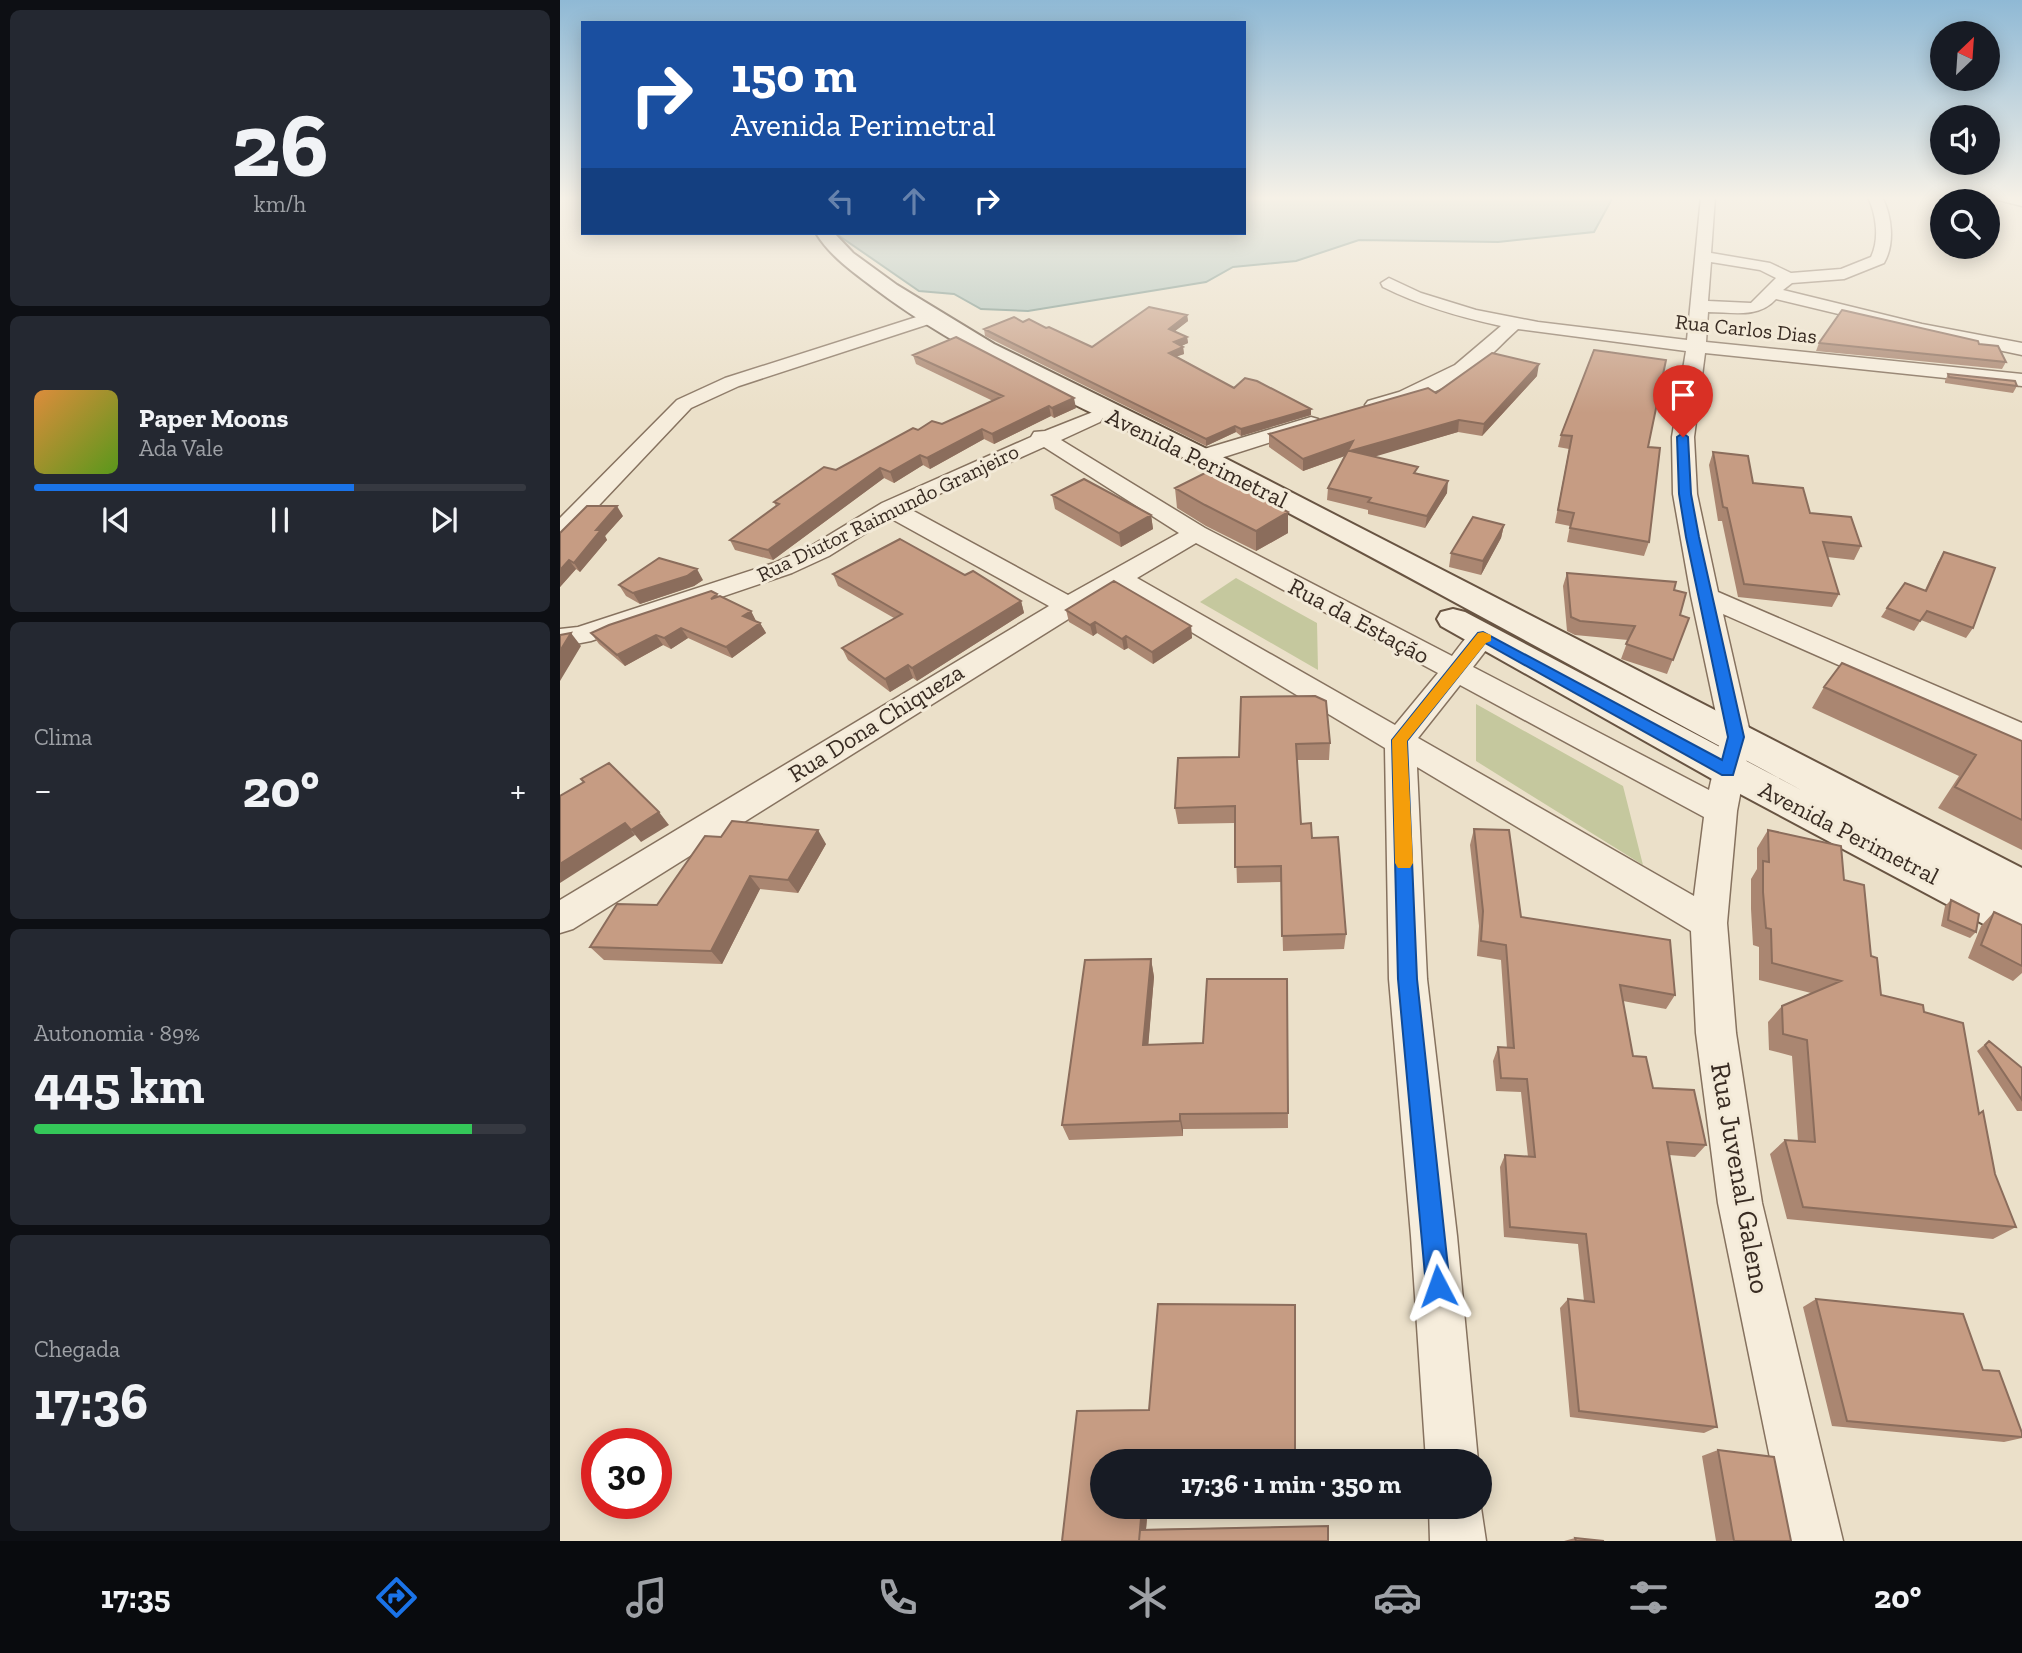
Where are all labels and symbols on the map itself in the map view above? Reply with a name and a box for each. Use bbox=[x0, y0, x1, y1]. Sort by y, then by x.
north arrow bbox=[1930, 21, 2000, 91]
street label: Rua Carlos Dias bbox=[1674, 309, 1818, 348]
pin bbox=[1653, 365, 1713, 437]
street label: Avenida Perimetral bbox=[1102, 401, 1293, 514]
street label: Rua Diutor Raimundo Granjeiro bbox=[753, 438, 1023, 588]
street label: Rua da Estação bbox=[1284, 571, 1435, 670]
street label: Rua Dona Chiqueza bbox=[783, 657, 969, 788]
street label: Avenida Perimetral bbox=[1754, 775, 1944, 891]
street label: Rua Juvenal Galeno bbox=[1704, 1060, 1777, 1296]
position arrow bbox=[1401, 1249, 1475, 1323]
speed limit sign: 30 bbox=[581, 1428, 672, 1519]

